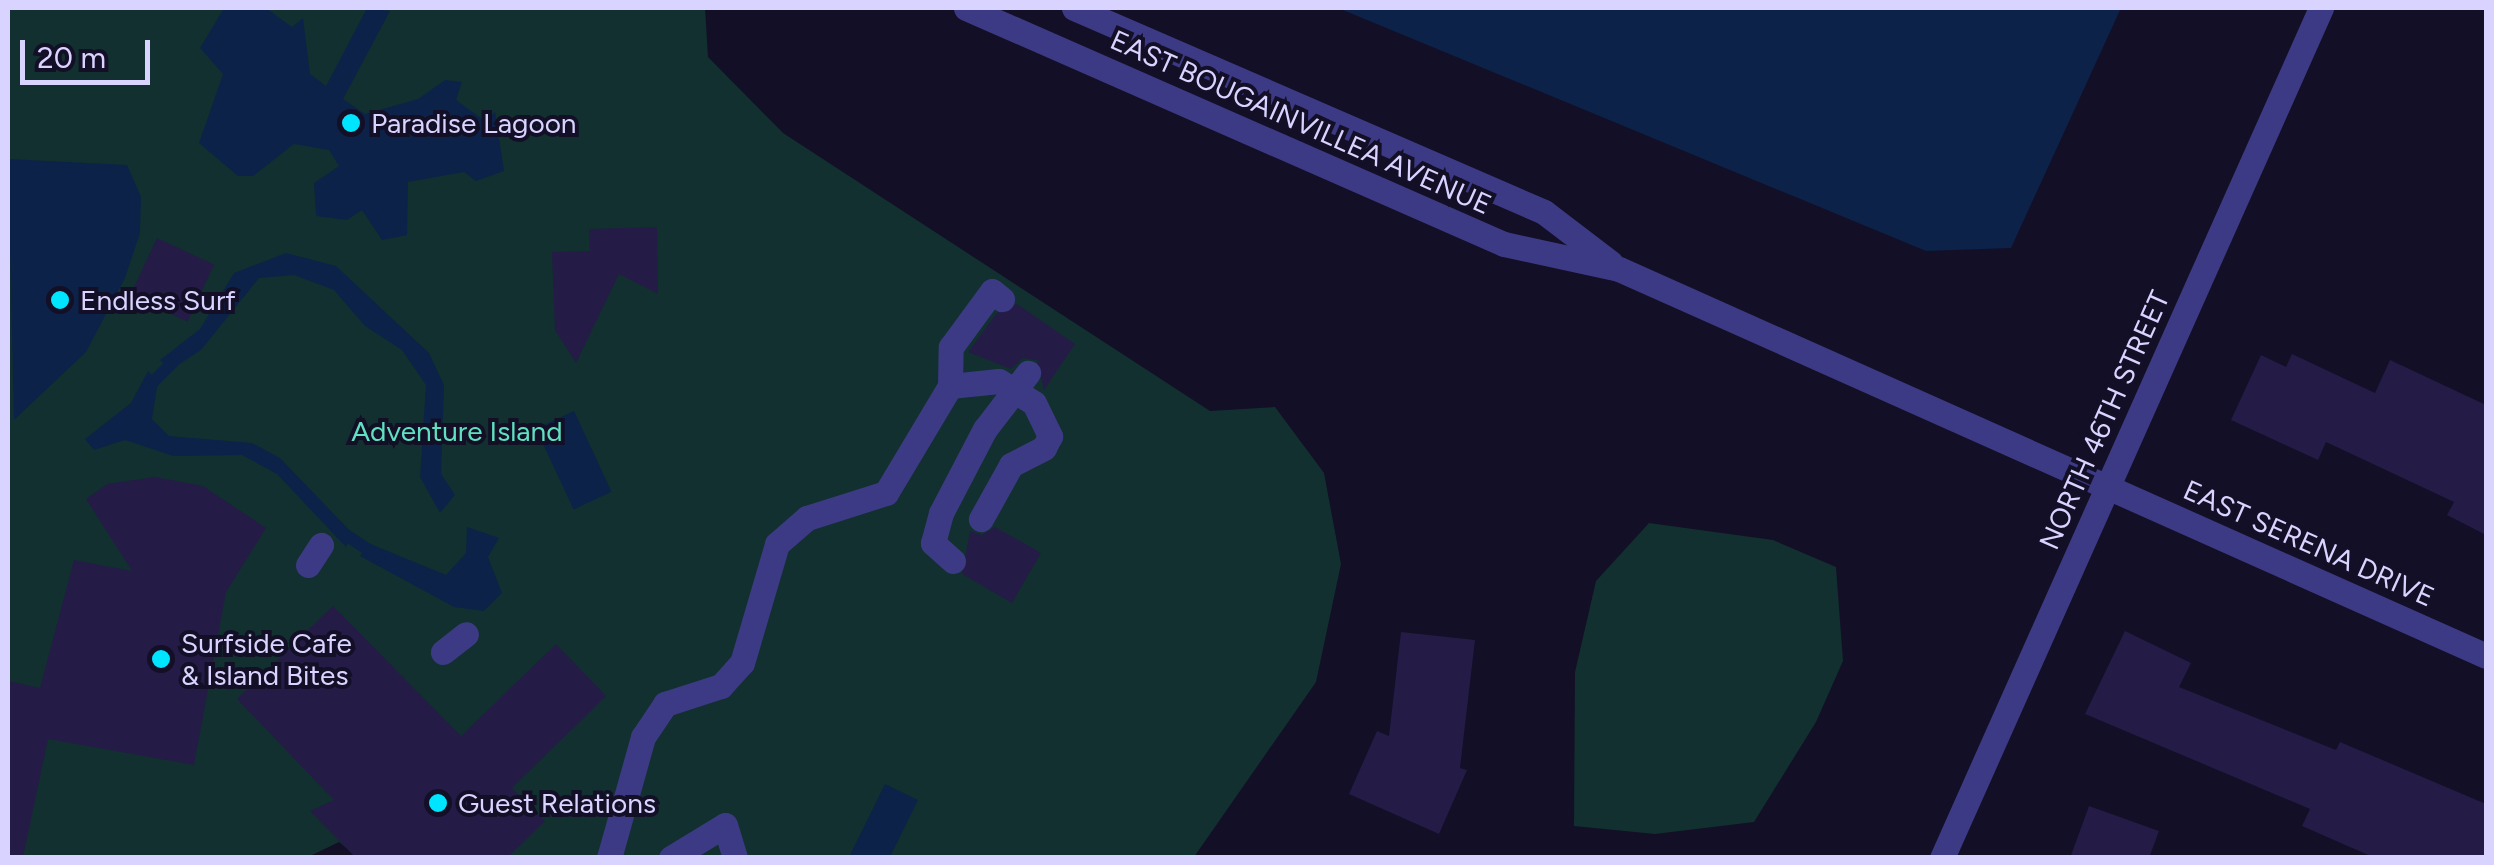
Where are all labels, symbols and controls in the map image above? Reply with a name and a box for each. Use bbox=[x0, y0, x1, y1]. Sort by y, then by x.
scale bar bbox=[25, 20, 155, 82]
street label: EAST BOUGAINVILLEA AVENUE bbox=[1105, 23, 1497, 221]
text: 20 m bbox=[37, 39, 106, 76]
place label: Paradise Lagoon bbox=[371, 106, 576, 140]
marker: Paradise Lagoon bbox=[340, 112, 362, 134]
place label: Endless Surf bbox=[80, 283, 236, 317]
street label: NORTH 46TH STREET bbox=[2032, 285, 2176, 555]
marker: Endless Surf bbox=[49, 289, 71, 311]
park label: Adventure Island bbox=[351, 414, 563, 448]
street label: EAST SERENA DRIVE bbox=[2178, 473, 2440, 613]
place label: Surfside Cafe & Island Bites bbox=[181, 626, 352, 692]
marker: Surfside Cafe & Island Bites bbox=[150, 648, 172, 670]
place label: Guest Relations bbox=[458, 786, 656, 820]
marker: Guest Relations bbox=[427, 792, 449, 814]

